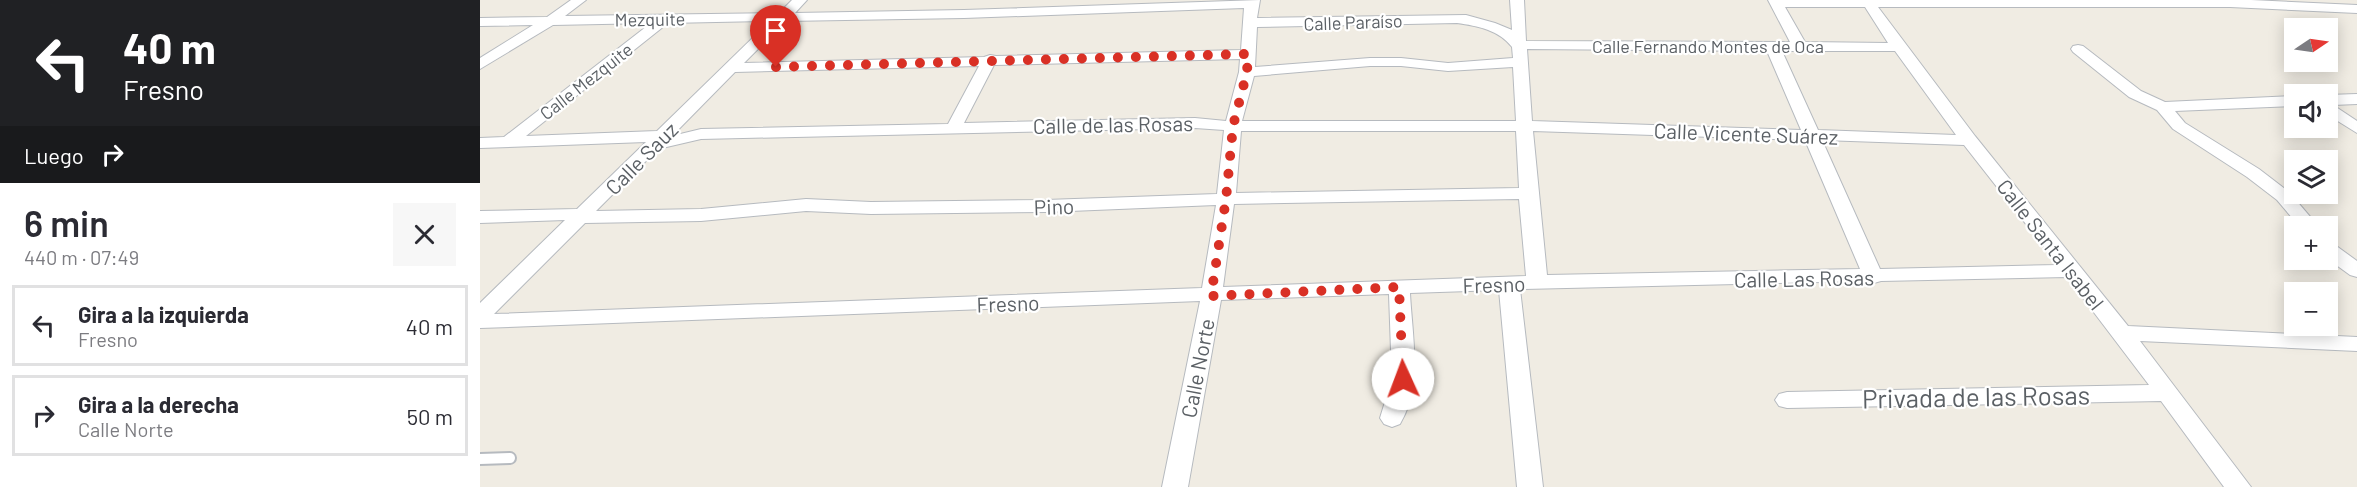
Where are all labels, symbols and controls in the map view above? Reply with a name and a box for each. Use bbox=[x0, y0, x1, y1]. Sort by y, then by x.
pin bbox=[750, 5, 801, 67]
street label: Mezquite bbox=[615, 7, 685, 31]
street label: Calle Paraíso bbox=[1303, 9, 1403, 35]
icon: arrive bbox=[759, 14, 792, 47]
north arrow bbox=[2284, 18, 2338, 72]
map controls bbox=[2284, 18, 2338, 336]
text: 40 m bbox=[123, 22, 216, 72]
icon: left bbox=[24, 24, 102, 102]
street label: Calle Fernando Montes de Oca bbox=[1592, 35, 1824, 57]
street label: Calle Mezquite bbox=[535, 38, 637, 124]
text: Fresno bbox=[123, 73, 204, 105]
button: sound bbox=[2284, 84, 2338, 138]
street label: Calle de las Rosas bbox=[1033, 110, 1193, 138]
street label: Calle Sauz bbox=[600, 117, 682, 199]
street label: Calle Vicente Suárez bbox=[1653, 117, 1839, 149]
icon: right bbox=[96, 138, 129, 171]
text: Luego bbox=[24, 142, 84, 168]
button: layers bbox=[2284, 150, 2338, 204]
street label: Calle Santa Isabel bbox=[1992, 174, 2110, 314]
street label: Pino bbox=[1033, 193, 1075, 219]
text: 6 min bbox=[24, 201, 109, 244]
button: close bbox=[393, 203, 456, 266]
button: + bbox=[2284, 216, 2338, 270]
text: 440 m · 07:49 bbox=[24, 245, 139, 269]
street label: Calle Las Rosas bbox=[1734, 264, 1874, 292]
street label: Fresno bbox=[1462, 270, 1526, 298]
button: − bbox=[2284, 282, 2338, 336]
street label: Fresno bbox=[976, 289, 1040, 317]
text: Gira a la izquierda bbox=[78, 301, 249, 327]
icon: left bbox=[27, 309, 60, 342]
text: 40 m bbox=[406, 313, 453, 339]
street label: Calle Norte bbox=[1175, 316, 1219, 420]
text: Fresno bbox=[78, 327, 138, 351]
position arrow bbox=[1371, 347, 1435, 411]
street label: Privada de las Rosas bbox=[1862, 379, 2090, 413]
text: Gira a la derecha bbox=[78, 391, 239, 417]
icon: right bbox=[27, 399, 60, 432]
text: 50 m bbox=[407, 403, 453, 429]
text: Calle Norte bbox=[78, 417, 174, 441]

